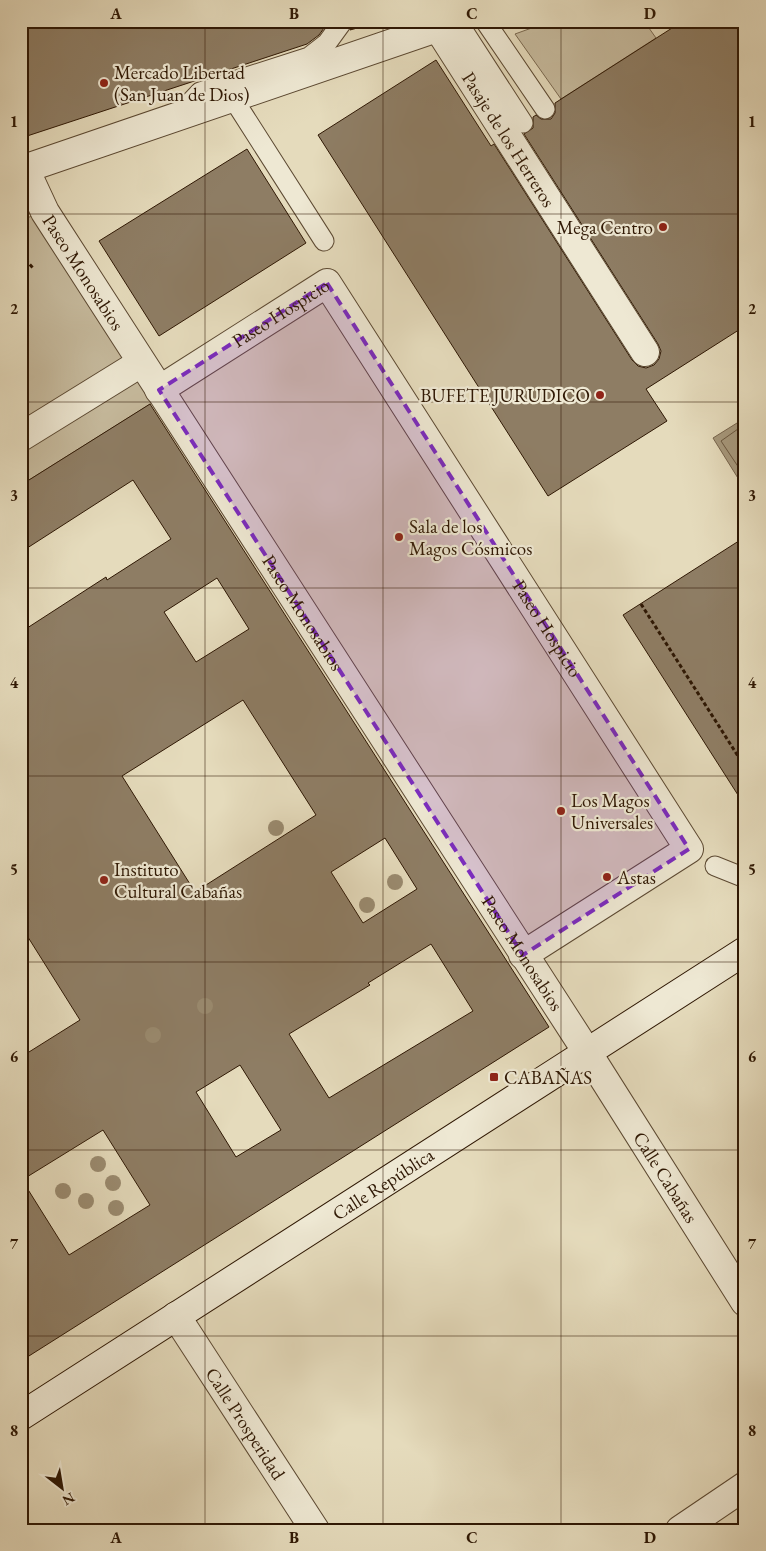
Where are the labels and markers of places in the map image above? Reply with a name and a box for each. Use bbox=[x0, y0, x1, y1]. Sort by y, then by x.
place label: Mercado Libertad (San Juan de Dios) bbox=[114, 60, 249, 107]
marker: Mercado Libertad (San Juan de Dios) bbox=[98, 77, 110, 89]
place label: Mega Centro bbox=[557, 215, 653, 240]
marker: Mega Centro bbox=[657, 221, 669, 233]
place label: BUFETE JURUDICO bbox=[420, 383, 590, 408]
marker: BUFETE JURUDICO bbox=[594, 389, 606, 401]
place label: Sala de los Magos Cósmicos bbox=[409, 514, 532, 561]
marker: Sala de los Magos Cósmicos bbox=[393, 531, 405, 543]
place label: Los Magos Universales bbox=[571, 788, 653, 835]
marker: Los Magos Universales bbox=[555, 805, 567, 817]
place label: Instituto Cultural Cabañas bbox=[114, 857, 242, 904]
place label: Astas bbox=[616, 865, 656, 890]
marker: Astas bbox=[601, 871, 613, 883]
marker: Instituto Cultural Cabañas bbox=[98, 874, 110, 886]
place label: CABAÑAS bbox=[504, 1065, 592, 1090]
marker: CABAÑAS bbox=[488, 1071, 500, 1083]

